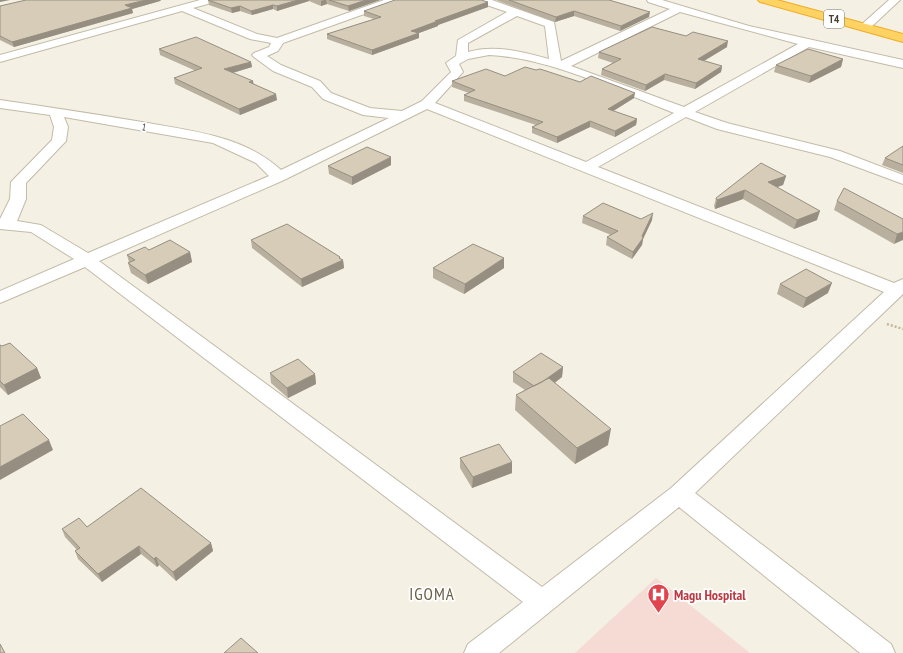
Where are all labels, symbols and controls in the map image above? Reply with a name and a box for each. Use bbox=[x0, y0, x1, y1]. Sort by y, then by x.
road number: T4 bbox=[824, 10, 844, 28]
street label: 1 bbox=[141, 120, 147, 134]
hospital icon: Magu Hospital bbox=[646, 582, 672, 615]
district label: IGOMA bbox=[409, 583, 455, 605]
place label: Magu Hospital bbox=[674, 586, 746, 604]

